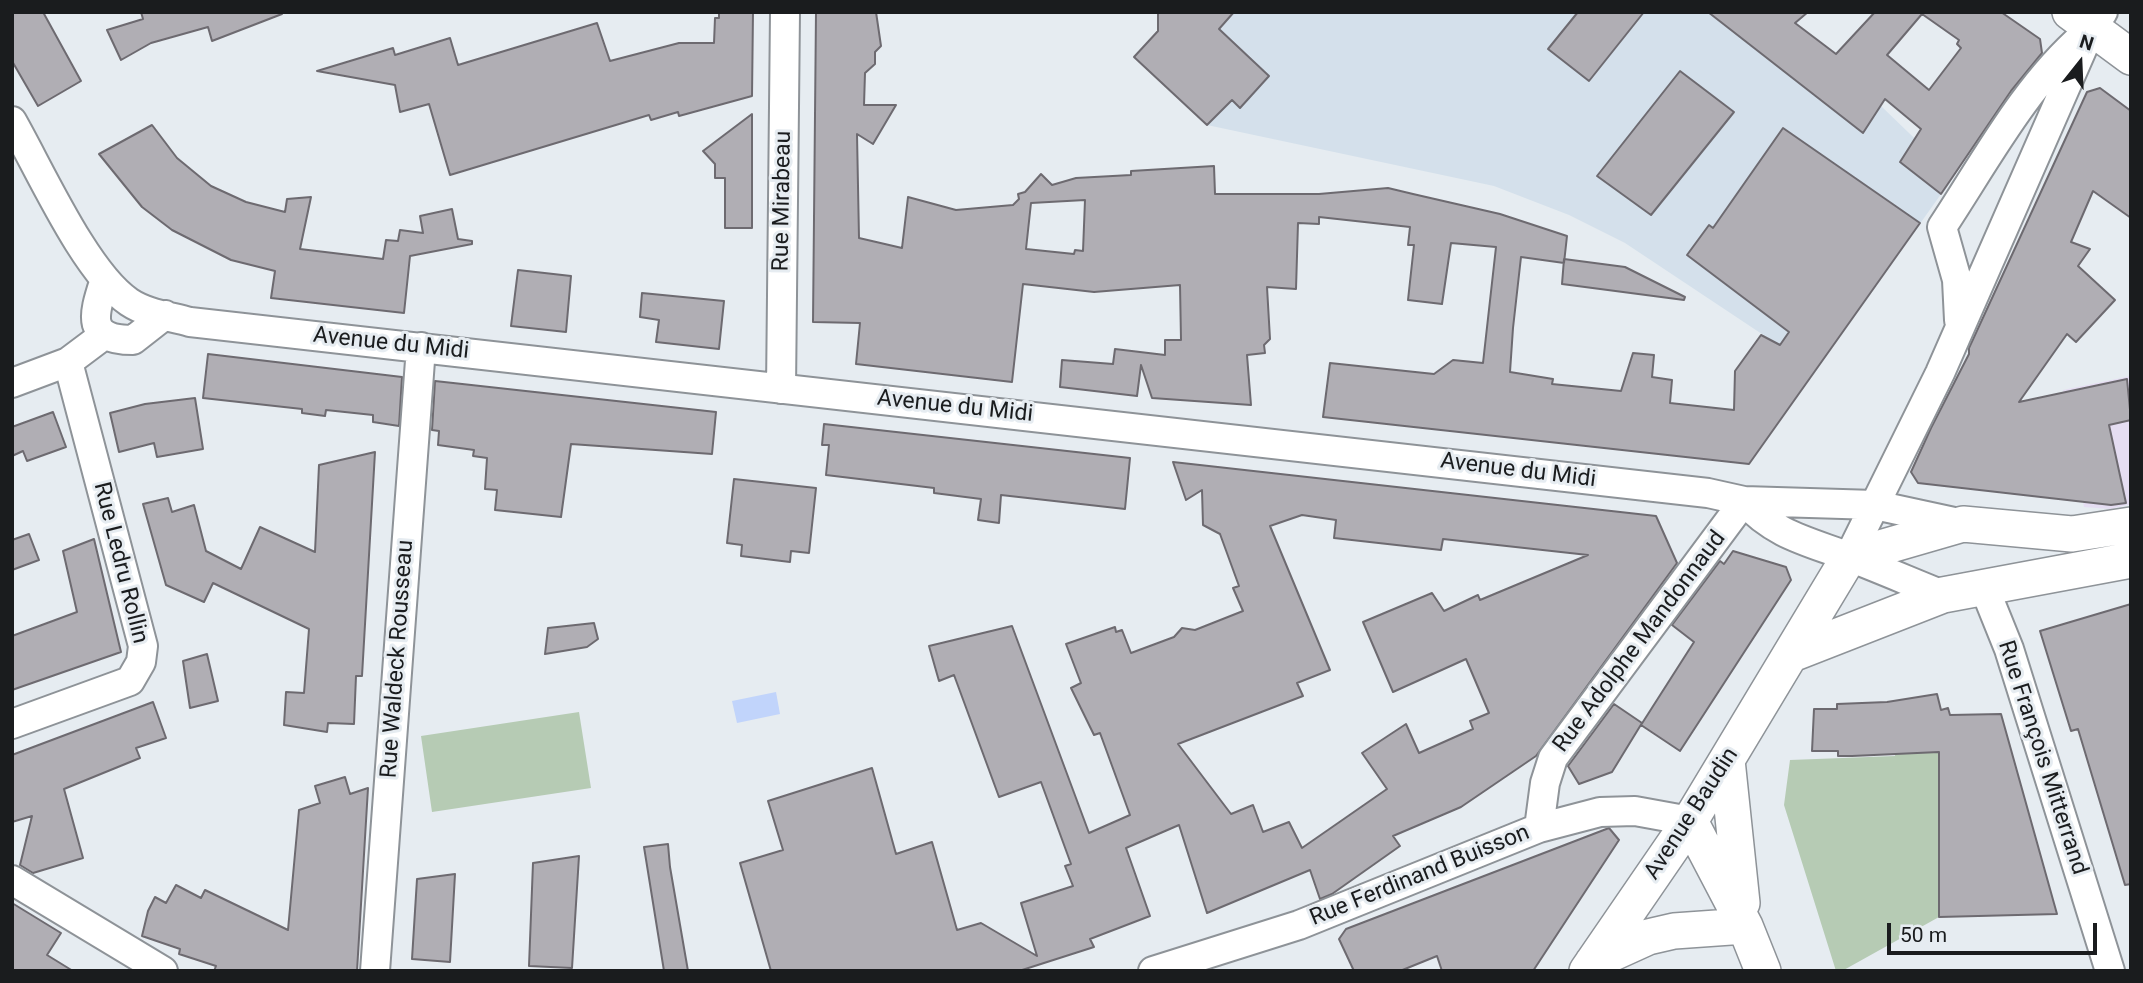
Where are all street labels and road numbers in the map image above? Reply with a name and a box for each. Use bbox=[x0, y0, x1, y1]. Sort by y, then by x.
street label: Rue Mirabeau bbox=[768, 130, 798, 272]
street label: Avenue du Midi bbox=[312, 322, 470, 366]
street label: Avenue du Midi bbox=[876, 385, 1034, 429]
street label: Avenue du Midi bbox=[1439, 448, 1597, 494]
street label: Rue Ledru Rollin bbox=[87, 479, 153, 647]
street label: Rue Adolphe Mandonnaud bbox=[1548, 526, 1732, 758]
street label: Rue Waldeck Rousseau bbox=[376, 539, 420, 779]
street label: Rue François Mitterrand bbox=[1991, 638, 2093, 878]
street label: Avenue Baudin bbox=[1639, 743, 1745, 885]
street label: Rue Ferdinand Buisson bbox=[1306, 819, 1534, 933]

